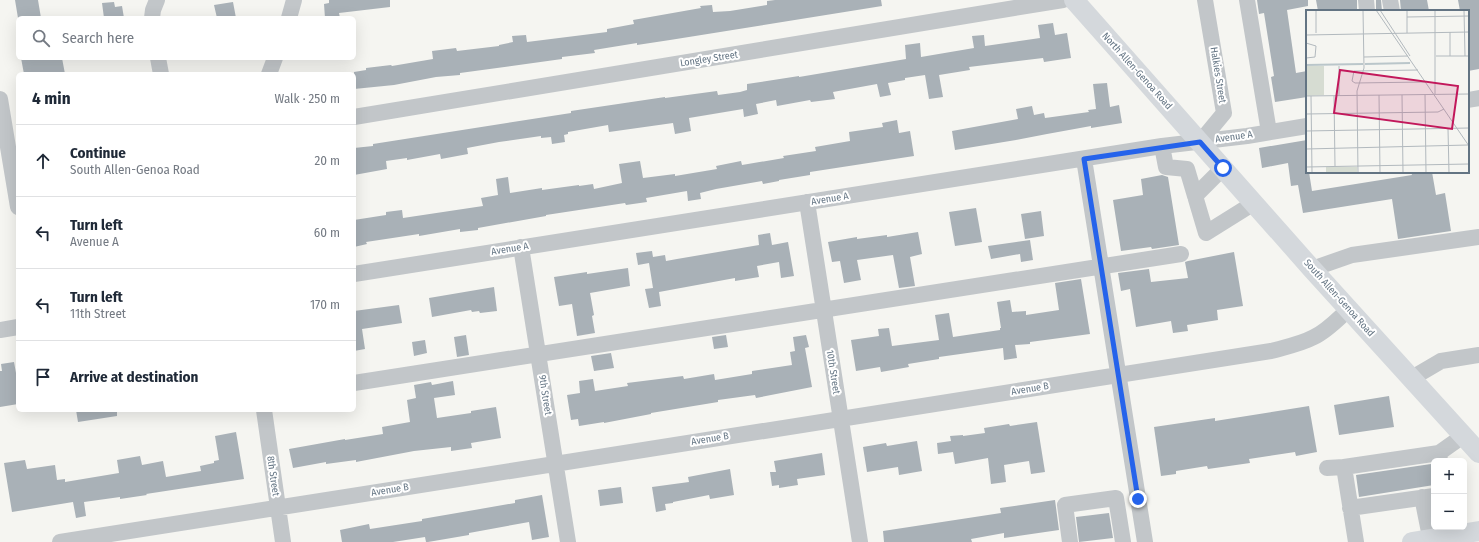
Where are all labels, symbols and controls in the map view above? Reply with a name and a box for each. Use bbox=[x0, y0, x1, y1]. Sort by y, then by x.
inset map bbox=[1306, 10, 1469, 173]
search box bbox=[16, 16, 356, 60]
icon: search bbox=[30, 27, 52, 49]
text: Search here bbox=[62, 29, 134, 47]
street label: North Allen-Genoa Road bbox=[1099, 30, 1175, 112]
street label: Halkies Street bbox=[1208, 46, 1228, 105]
street label: Longley Street bbox=[679, 48, 739, 69]
text: 4 min bbox=[32, 88, 71, 109]
text: Walk · 250 m bbox=[275, 91, 340, 106]
street label: Avenue A bbox=[1215, 128, 1254, 146]
text: Continue bbox=[70, 144, 126, 162]
icon: ahead bbox=[32, 150, 54, 172]
text: 20 m bbox=[314, 153, 340, 168]
route start bbox=[1214, 159, 1232, 177]
text: South Allen-Genoa Road bbox=[70, 162, 200, 177]
street label: Avenue A bbox=[810, 190, 850, 208]
text: Turn left bbox=[70, 216, 123, 234]
icon: left bbox=[32, 222, 54, 244]
text: 60 m bbox=[314, 225, 340, 240]
text: Avenue A bbox=[70, 234, 119, 249]
street label: Avenue A bbox=[490, 240, 530, 258]
street label: South Allen-Genoa Road bbox=[1301, 257, 1377, 339]
text: Turn left bbox=[70, 288, 123, 306]
icon: left bbox=[32, 294, 54, 316]
text: 170 m bbox=[310, 297, 340, 312]
text: 11th Street bbox=[70, 306, 126, 321]
street label: 10th Street bbox=[824, 349, 843, 396]
icon: arrive bbox=[32, 366, 54, 388]
text: Arrive at destination bbox=[70, 368, 198, 386]
street label: 9th Street bbox=[536, 374, 554, 417]
street label: Avenue B bbox=[1010, 380, 1050, 398]
street label: Avenue B bbox=[690, 430, 730, 448]
street label: 8th Street bbox=[264, 455, 282, 498]
map controls bbox=[1431, 458, 1467, 530]
button: + bbox=[1431, 458, 1467, 494]
street label: Avenue B bbox=[370, 481, 410, 499]
route end bbox=[1129, 490, 1147, 508]
button: − bbox=[1431, 494, 1467, 530]

